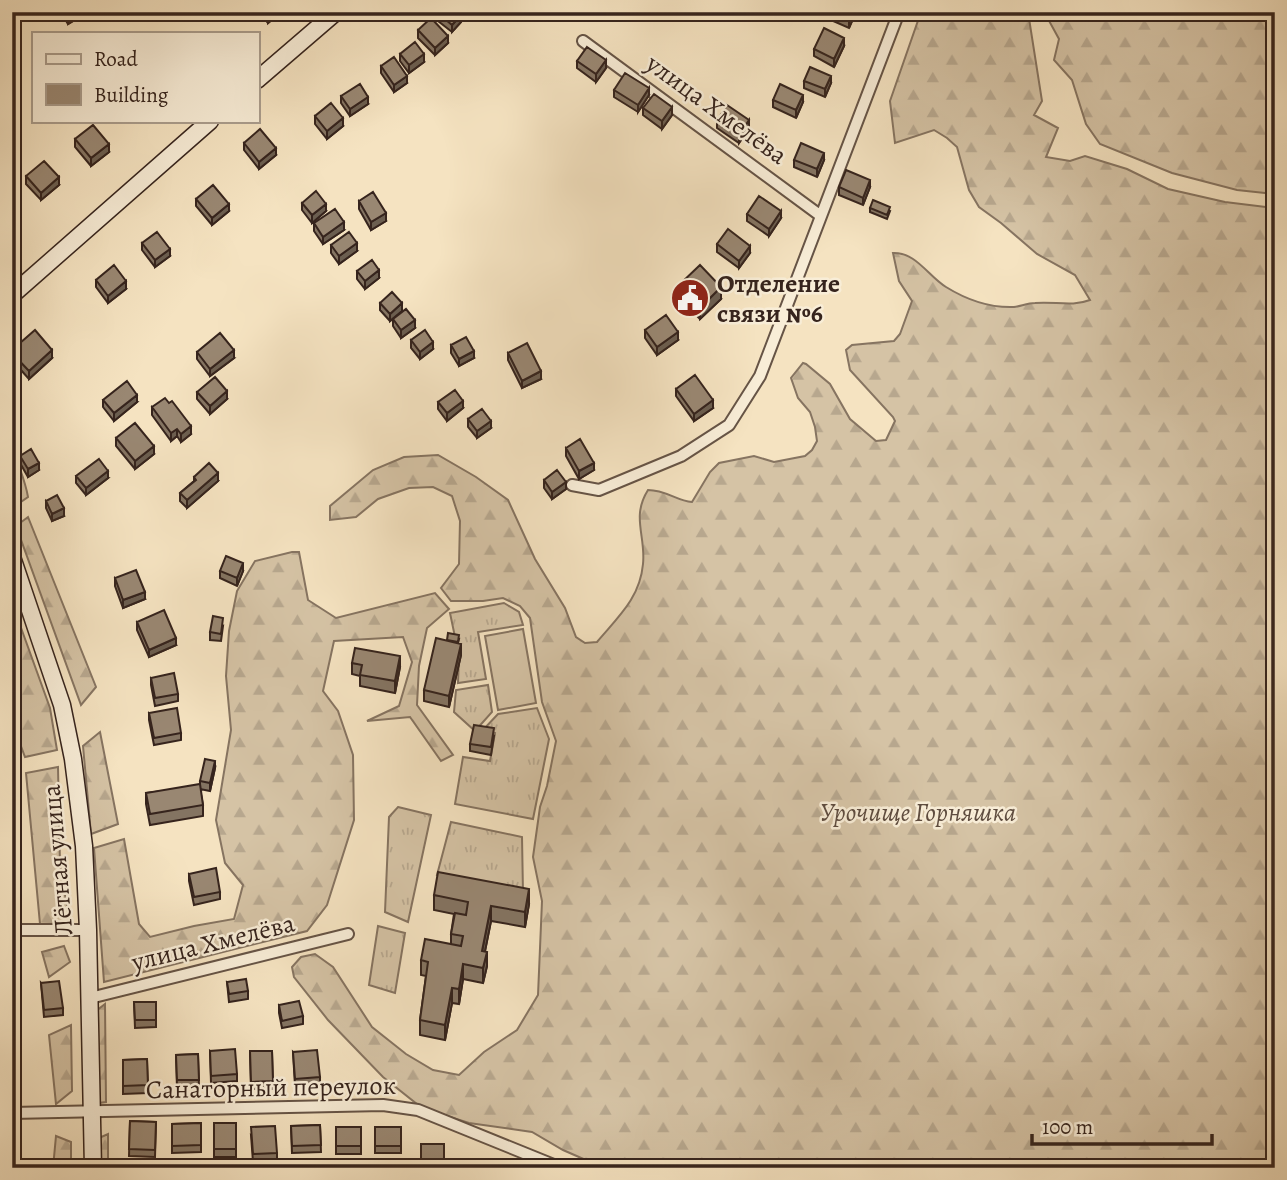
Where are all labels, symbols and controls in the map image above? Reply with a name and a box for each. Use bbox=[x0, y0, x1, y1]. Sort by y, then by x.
legend bbox=[32, 32, 259, 122]
text: Road bbox=[94, 45, 138, 73]
street label: улица Хмелёва bbox=[638, 46, 795, 173]
text: Building bbox=[94, 81, 169, 109]
place label: Отделение связи №6 bbox=[717, 266, 840, 331]
public building icon: Отделение связи №6 bbox=[669, 277, 711, 319]
street label: Лётная улица bbox=[33, 783, 82, 937]
park label: Урочище Горняшка bbox=[820, 795, 1016, 830]
street label: улица Хмелёва bbox=[127, 905, 298, 980]
street label: Санаторный переулок bbox=[146, 1068, 396, 1107]
scale bar bbox=[1032, 1103, 1212, 1147]
text: 100 m bbox=[1042, 1113, 1093, 1141]

